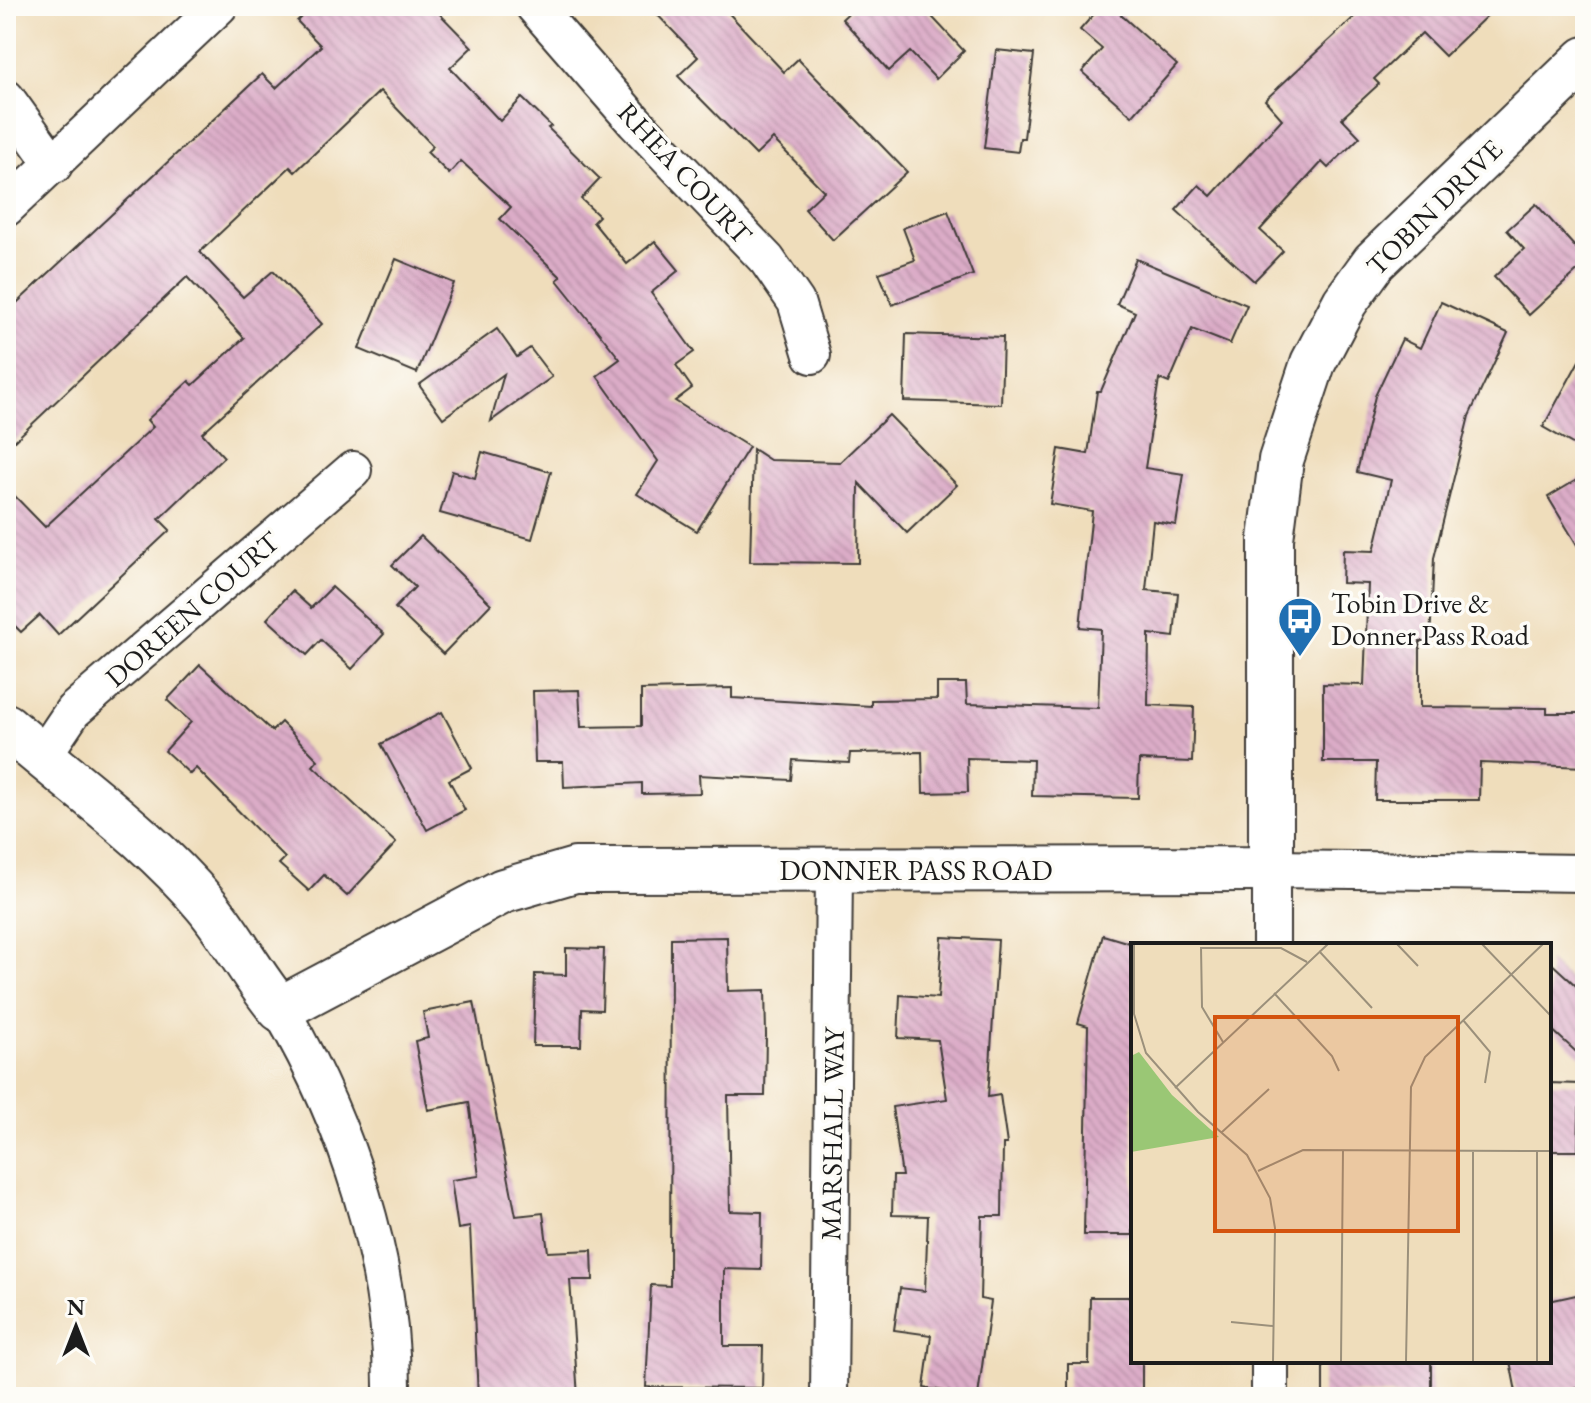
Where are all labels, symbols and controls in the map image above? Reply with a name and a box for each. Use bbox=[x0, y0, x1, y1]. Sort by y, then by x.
street label: RHEA COURT bbox=[610, 94, 760, 252]
street label: TOBIN DRIVE bbox=[1358, 131, 1510, 283]
street label: DOREEN COURT bbox=[97, 523, 287, 695]
place label: Tobin Drive & Donner Pass Road bbox=[1331, 585, 1530, 653]
bus stop icon: Tobin Drive & Donner Pass Road bbox=[1276, 595, 1324, 658]
street label: DONNER PASS ROAD bbox=[779, 852, 1053, 888]
inset map bbox=[1131, 943, 1551, 1363]
street label: MARSHALL WAY bbox=[812, 1025, 852, 1241]
north arrow bbox=[36, 1287, 116, 1367]
text: N bbox=[67, 1293, 85, 1322]

